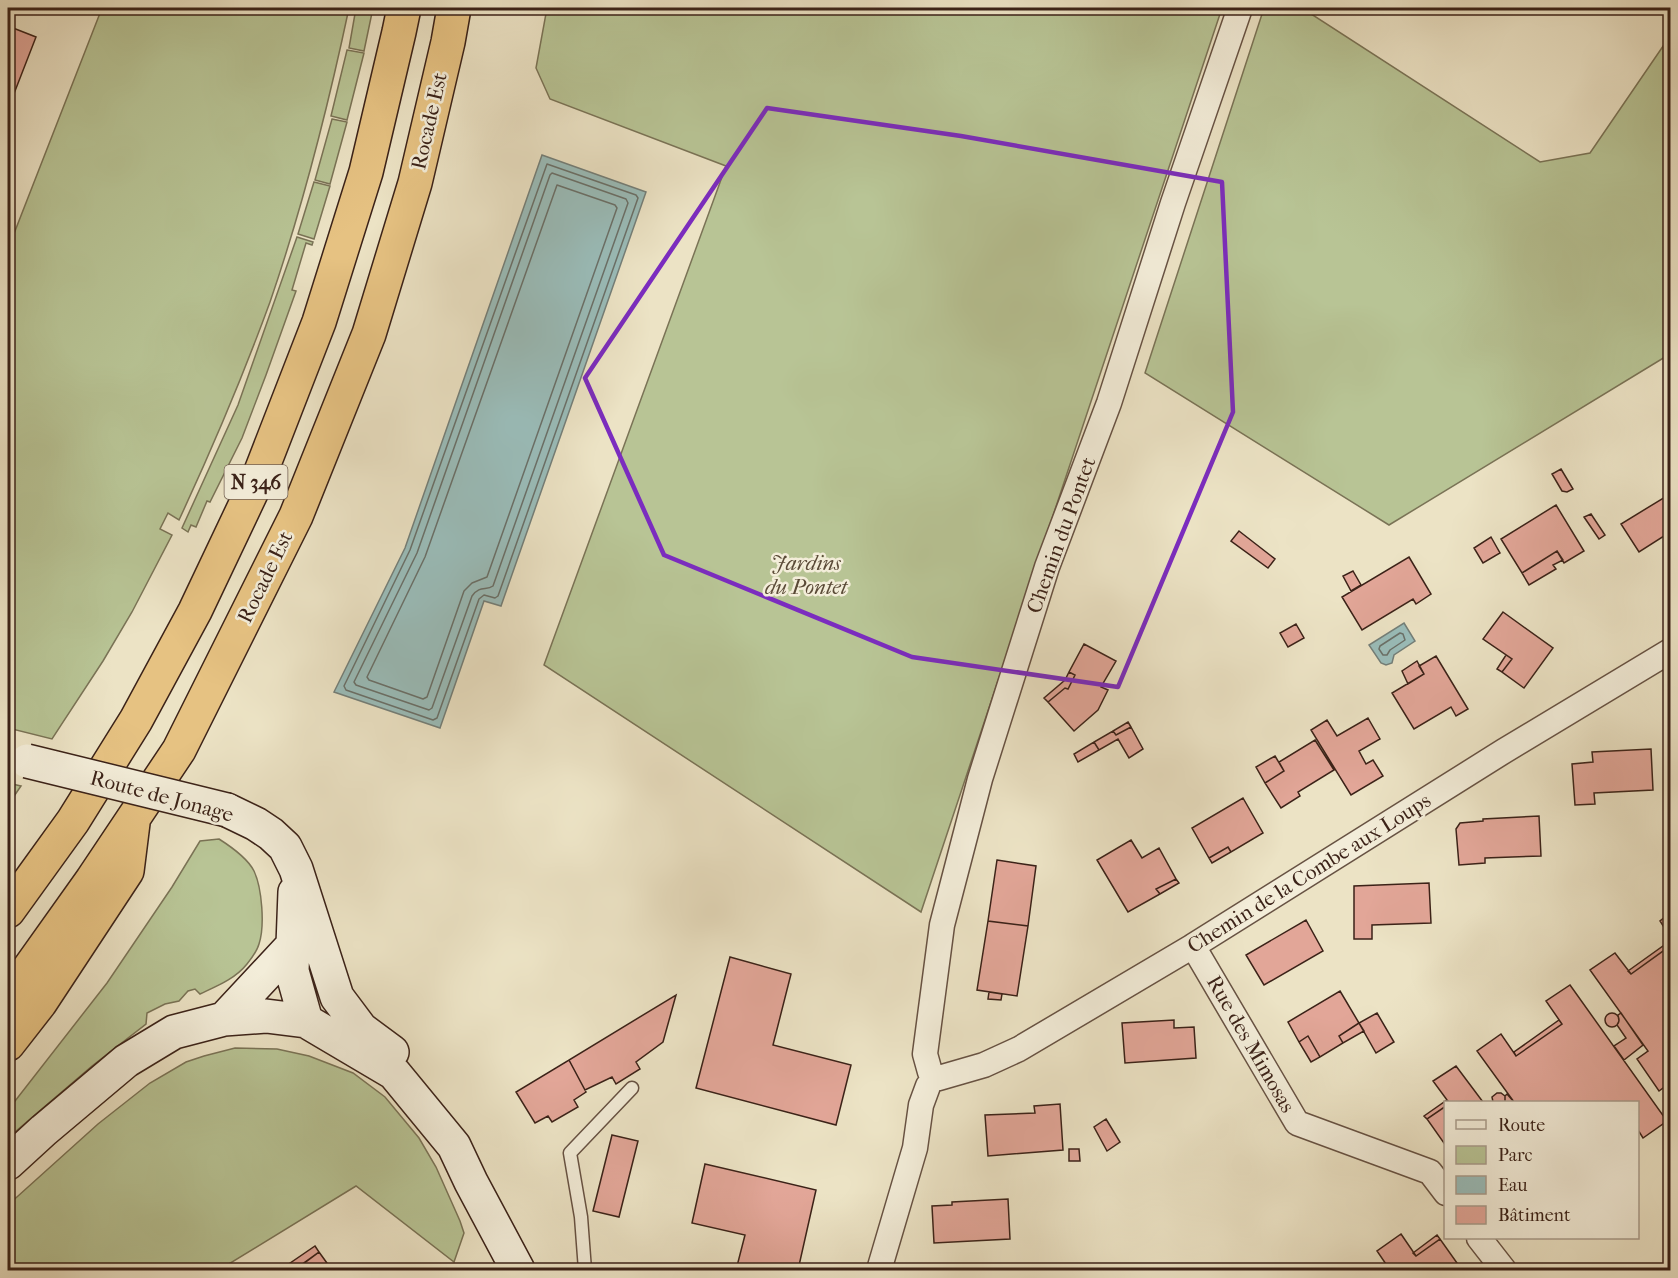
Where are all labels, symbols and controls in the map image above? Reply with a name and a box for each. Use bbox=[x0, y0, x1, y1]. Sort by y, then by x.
street label: Rocade Est bbox=[406, 70, 452, 172]
street label: Chemin du Pontet bbox=[1022, 453, 1101, 616]
road number: N 346 bbox=[224, 465, 288, 499]
street label: Rocade Est bbox=[233, 527, 298, 627]
park label: Jardins du Pontet bbox=[765, 551, 849, 599]
street label: Route de Jonage bbox=[88, 765, 236, 827]
street label: Chemin de la Combe aux Loups bbox=[1183, 788, 1435, 958]
street label: Rue des Mimosas bbox=[1202, 971, 1300, 1117]
legend bbox=[1444, 1101, 1639, 1239]
text: Route bbox=[1498, 1115, 1545, 1136]
text: Parc bbox=[1498, 1145, 1533, 1166]
text: Eau bbox=[1498, 1175, 1527, 1196]
text: Bâtiment bbox=[1498, 1205, 1571, 1226]

